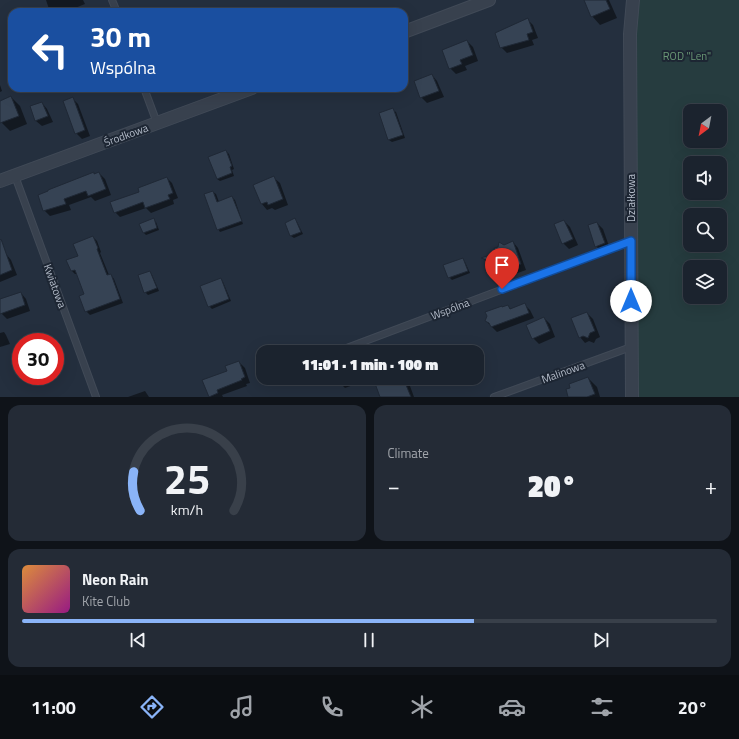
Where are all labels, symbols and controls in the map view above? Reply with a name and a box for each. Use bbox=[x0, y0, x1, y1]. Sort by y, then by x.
text: 30 m bbox=[90, 15, 151, 58]
icon: left bbox=[24, 24, 76, 76]
park label: ROD "Len" bbox=[663, 48, 711, 64]
text: Wspólna bbox=[90, 54, 156, 81]
north arrow bbox=[683, 104, 727, 148]
map controls bbox=[683, 104, 727, 304]
street label: Środkowa bbox=[102, 119, 151, 150]
button: sound bbox=[683, 156, 727, 200]
street label: Działkowa bbox=[623, 173, 639, 222]
button: search bbox=[683, 208, 727, 252]
pin bbox=[485, 248, 519, 289]
icon: arrive bbox=[491, 254, 513, 276]
button: layers bbox=[683, 260, 727, 304]
street label: Kwiatowa bbox=[40, 262, 71, 311]
position arrow bbox=[610, 280, 652, 322]
street label: Wspólna bbox=[428, 294, 472, 324]
speed limit sign: 30 bbox=[12, 333, 64, 385]
text: 11:01 · 1 min · 100 m bbox=[302, 353, 438, 376]
street label: Malinowa bbox=[539, 357, 587, 387]
text: Climate bbox=[388, 443, 429, 463]
text: 25 bbox=[163, 447, 210, 510]
text: 20° bbox=[528, 463, 577, 509]
text: − bbox=[388, 469, 400, 503]
text: + bbox=[705, 469, 717, 503]
text: km/h bbox=[171, 499, 203, 521]
text: Neon Rain bbox=[82, 568, 149, 591]
text: Kite Club bbox=[82, 591, 130, 611]
icon: previous bbox=[127, 629, 149, 651]
icon: pause bbox=[358, 629, 380, 651]
icon: next bbox=[590, 629, 612, 651]
icon: directions bbox=[138, 693, 166, 721]
icon: music bbox=[228, 693, 256, 721]
icon: phone bbox=[318, 693, 346, 721]
icon: climate bbox=[408, 693, 436, 721]
icon: car bbox=[498, 693, 526, 721]
icon: filters bbox=[588, 693, 616, 721]
text: 11:00 bbox=[31, 694, 76, 721]
text: 20° bbox=[678, 694, 708, 721]

